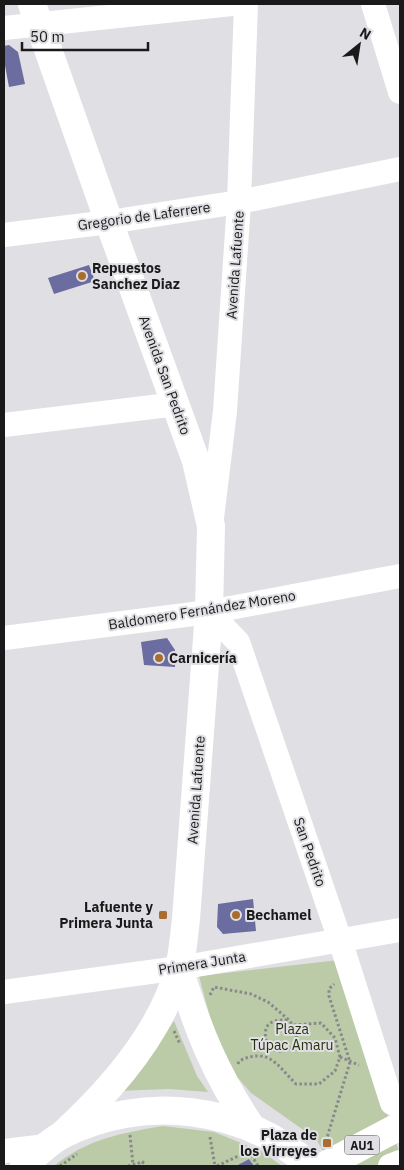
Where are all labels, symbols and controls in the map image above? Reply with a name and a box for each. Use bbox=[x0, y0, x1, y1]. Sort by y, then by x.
scale bar bbox=[22, 20, 149, 52]
north arrow bbox=[334, 20, 384, 70]
text: N bbox=[357, 23, 374, 44]
text: 50 m bbox=[30, 27, 65, 46]
street label: Gregorio de Laferrere bbox=[76, 198, 212, 234]
street label: Avenida Lafuente bbox=[222, 210, 248, 320]
place label: Repuestos Sanchez Diaz bbox=[92, 259, 180, 293]
marker: Repuestos Sanchez Diaz bbox=[76, 270, 88, 282]
street label: Avenida San Pedrito bbox=[135, 313, 195, 437]
street label: Baldomero Fernández Moreno bbox=[107, 586, 297, 634]
place label: Carnicería bbox=[169, 649, 237, 667]
marker: Carnicería bbox=[153, 652, 165, 664]
street label: Avenida Lafuente bbox=[183, 735, 209, 845]
street label: San Pedrito bbox=[290, 815, 330, 889]
place label: Lafuente y Primera Junta bbox=[59, 898, 154, 932]
place label: Bechamel bbox=[246, 906, 311, 924]
marker: Lafuente y Primera Junta bbox=[157, 909, 169, 921]
marker: Bechamel bbox=[230, 909, 242, 921]
street label: Primera Junta bbox=[157, 947, 247, 979]
park label: Plaza Túpac Amaru bbox=[251, 1020, 333, 1054]
place label: Plaza de los Virreyes bbox=[240, 1126, 317, 1160]
road number: AU1 bbox=[344, 1136, 380, 1154]
marker: Plaza de los Virreyes bbox=[321, 1137, 333, 1149]

